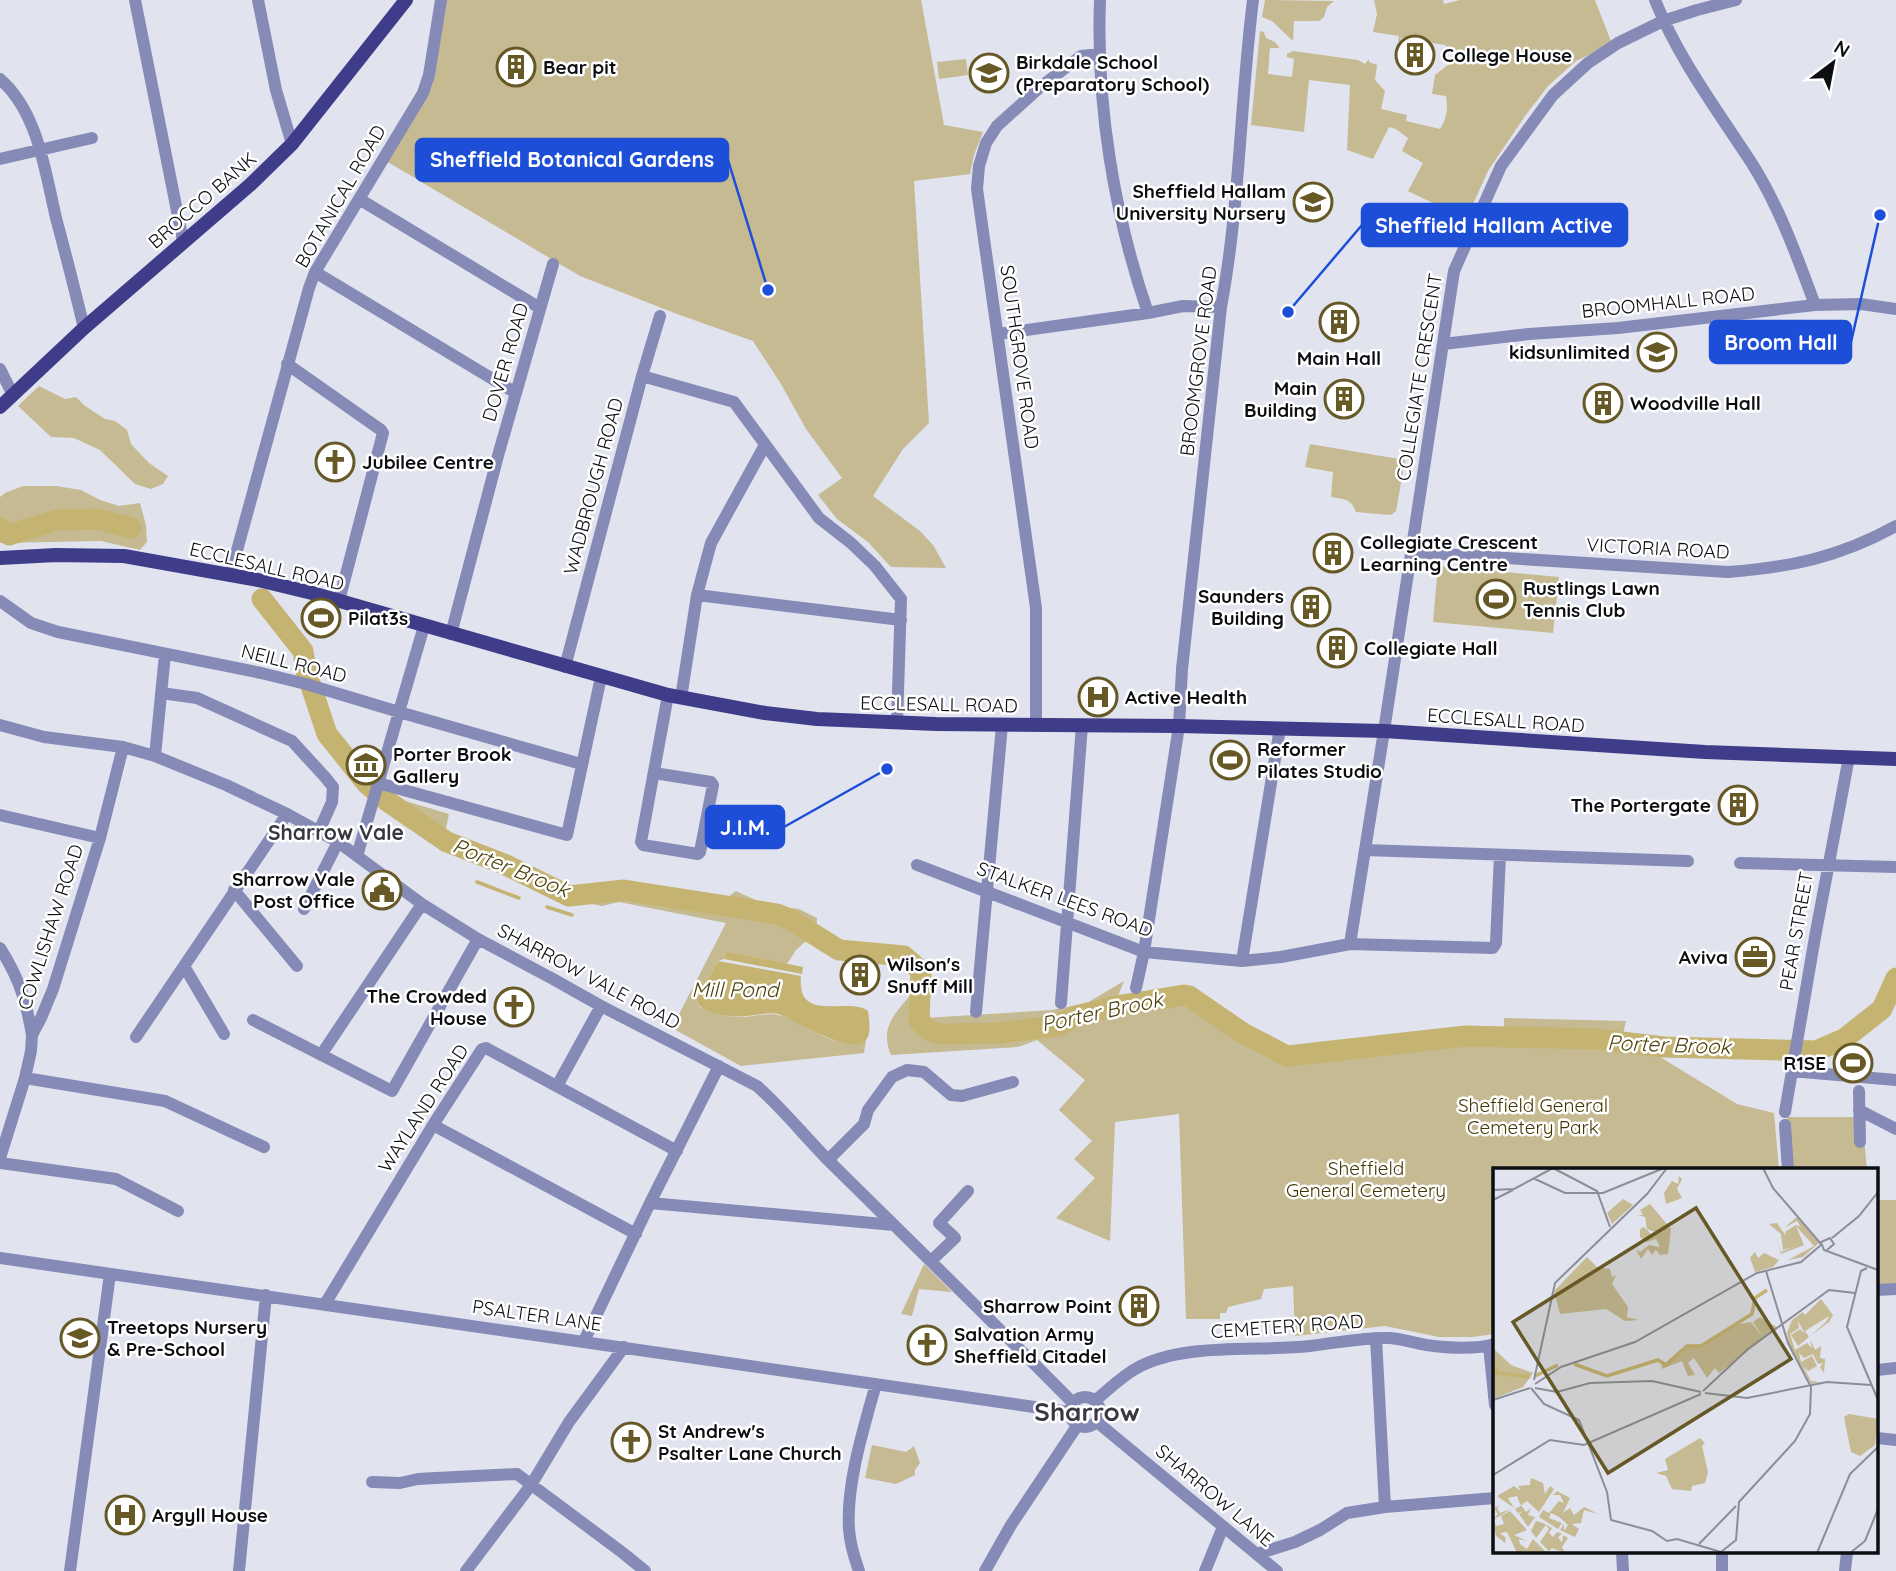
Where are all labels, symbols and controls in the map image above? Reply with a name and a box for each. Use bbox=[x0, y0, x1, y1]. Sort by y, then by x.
north arrow bbox=[1798, 28, 1868, 98]
building icon: College House bbox=[1394, 34, 1436, 76]
text: N bbox=[1830, 35, 1854, 62]
place label: College House bbox=[1442, 43, 1572, 67]
building icon: Bear pit bbox=[495, 46, 537, 88]
place label: Birkdale School (Preparatory School) bbox=[1016, 50, 1210, 96]
school or university icon: Birkdale School (Preparatory School) bbox=[968, 52, 1010, 94]
place label: Bear pit bbox=[543, 55, 616, 79]
street label: BOTANICAL ROAD bbox=[289, 120, 391, 272]
callout: Sheffield Botanical Gardens bbox=[416, 139, 728, 181]
text: Sheffield Botanical Gardens bbox=[430, 146, 714, 172]
street label: BROCCO BANK bbox=[143, 147, 261, 253]
place label: Sheffield Hallam University Nursery bbox=[1116, 179, 1286, 225]
school or university icon: Sheffield Hallam University Nursery bbox=[1292, 181, 1334, 223]
callout: Sheffield Hallam Active bbox=[1362, 204, 1627, 246]
text: Sheffield Hallam Active bbox=[1375, 212, 1613, 238]
street label: SOUTHGROVE ROAD bbox=[995, 263, 1045, 451]
street label: BROOMGROVE ROAD bbox=[1174, 265, 1222, 457]
street label: COLLEGIATE CRESCENT bbox=[1391, 271, 1447, 483]
street label: BROOMHALL ROAD bbox=[1580, 281, 1756, 323]
street label: DOVER ROAD bbox=[477, 300, 533, 424]
building icon: Main Hall bbox=[1318, 301, 1360, 343]
callout: Broom Hall bbox=[1710, 321, 1851, 363]
text: Broom Hall bbox=[1724, 329, 1838, 355]
school or university icon: kidsunlimited bbox=[1636, 331, 1678, 373]
place label: kidsunlimited bbox=[1509, 340, 1630, 364]
place label: Main Hall bbox=[1297, 346, 1381, 370]
place label: Main Building bbox=[1244, 376, 1317, 422]
building icon: Main Building bbox=[1323, 378, 1365, 420]
building icon: Woodville Hall bbox=[1582, 382, 1624, 424]
place label: Woodville Hall bbox=[1630, 391, 1761, 415]
street label: WADBROUGH ROAD bbox=[558, 395, 628, 577]
church icon: Jubilee Centre bbox=[314, 441, 356, 483]
place label: Jubilee Centre bbox=[362, 450, 494, 474]
place label: Collegiate Crescent Learning Centre bbox=[1360, 530, 1538, 576]
building icon: Collegiate Crescent Learning Centre bbox=[1312, 532, 1354, 574]
street label: VICTORIA ROAD bbox=[1586, 532, 1730, 564]
street label: ECCLESALL ROAD bbox=[187, 537, 347, 595]
place label: Rustlings Lawn Tennis Club bbox=[1523, 576, 1660, 622]
sports icon: Rustlings Lawn Tennis Club bbox=[1475, 578, 1517, 620]
place label: Saunders Building bbox=[1198, 584, 1284, 630]
building icon: Saunders Building bbox=[1290, 586, 1332, 628]
sports icon: Pilat3s bbox=[300, 597, 342, 639]
place label: Pilat3s bbox=[348, 606, 408, 630]
building icon: Collegiate Hall bbox=[1316, 627, 1358, 669]
place label: Collegiate Hall bbox=[1364, 636, 1498, 660]
street label: NEILL ROAD bbox=[239, 638, 349, 688]
hospital icon: Active Health bbox=[1077, 676, 1119, 718]
place label: Active Health bbox=[1125, 685, 1247, 709]
street label: ECCLESALL ROAD bbox=[860, 691, 1018, 717]
street label: ECCLESALL ROAD bbox=[1426, 703, 1586, 737]
place label: Reformer Pilates Studio bbox=[1257, 737, 1382, 783]
sports icon: Reformer Pilates Studio bbox=[1209, 739, 1251, 781]
place label: Porter Brook Gallery bbox=[393, 742, 512, 788]
museum icon: Porter Brook Gallery bbox=[345, 744, 387, 786]
building icon: The Portergate bbox=[1717, 784, 1759, 826]
place label: The Portergate bbox=[1570, 793, 1711, 817]
callout: J.I.M. bbox=[706, 806, 784, 848]
text: J.I.M. bbox=[720, 814, 770, 840]
district label: Sharrow Vale bbox=[268, 819, 404, 845]
water label: Porter Brook bbox=[449, 832, 575, 903]
street label: COWLISHAW ROAD bbox=[12, 841, 88, 1013]
street label: STALKER LEES ROAD bbox=[974, 856, 1156, 942]
place label: Sharrow Vale Post Office bbox=[232, 867, 355, 913]
public building icon: Sharrow Vale Post Office bbox=[361, 869, 403, 911]
street label: PEAR STREET bbox=[1774, 870, 1818, 992]
street label: SHARROW VALE ROAD bbox=[494, 918, 684, 1034]
office icon: Aviva bbox=[1734, 936, 1776, 978]
place label: Aviva bbox=[1679, 945, 1728, 969]
place label: Wilson's Snuff Mill bbox=[887, 952, 973, 998]
building icon: Wilson's Snuff Mill bbox=[839, 954, 881, 996]
water label: Mill Pond bbox=[691, 976, 781, 1002]
place label: The Crowded House bbox=[366, 984, 487, 1030]
water label: Porter Brook bbox=[1039, 985, 1167, 1037]
church icon: The Crowded House bbox=[493, 986, 535, 1028]
water label: Porter Brook bbox=[1607, 1029, 1733, 1059]
street label: WAYLAND ROAD bbox=[373, 1039, 473, 1177]
sports icon: R1SE bbox=[1832, 1042, 1874, 1084]
place label: R1SE bbox=[1783, 1051, 1826, 1075]
park label: Sheffield General Cemetery Park bbox=[1458, 1093, 1608, 1139]
park label: Sheffield General Cemetery bbox=[1286, 1156, 1446, 1202]
inset map bbox=[1493, 1168, 1878, 1554]
building icon: Sharrow Point bbox=[1118, 1285, 1160, 1327]
street label: PSALTER LANE bbox=[471, 1294, 603, 1336]
place label: Sharrow Point bbox=[983, 1294, 1112, 1318]
street label: CEMETERY ROAD bbox=[1210, 1309, 1364, 1343]
place label: Treetops Nursery & Pre-School bbox=[107, 1315, 267, 1361]
school or university icon: Treetops Nursery & Pre-School bbox=[59, 1317, 101, 1359]
place label: Salvation Army Sheffield Citadel bbox=[954, 1322, 1107, 1368]
church icon: Salvation Army Sheffield Citadel bbox=[906, 1324, 948, 1366]
district label: Sharrow bbox=[1034, 1395, 1140, 1428]
place label: St Andrew's Psalter Lane Church bbox=[658, 1419, 842, 1465]
church icon: St Andrew's Psalter Lane Church bbox=[610, 1421, 652, 1463]
street label: SHARROW LANE bbox=[1151, 1439, 1279, 1551]
hospital icon: Argyll House bbox=[104, 1494, 146, 1536]
place label: Argyll House bbox=[152, 1503, 268, 1527]

